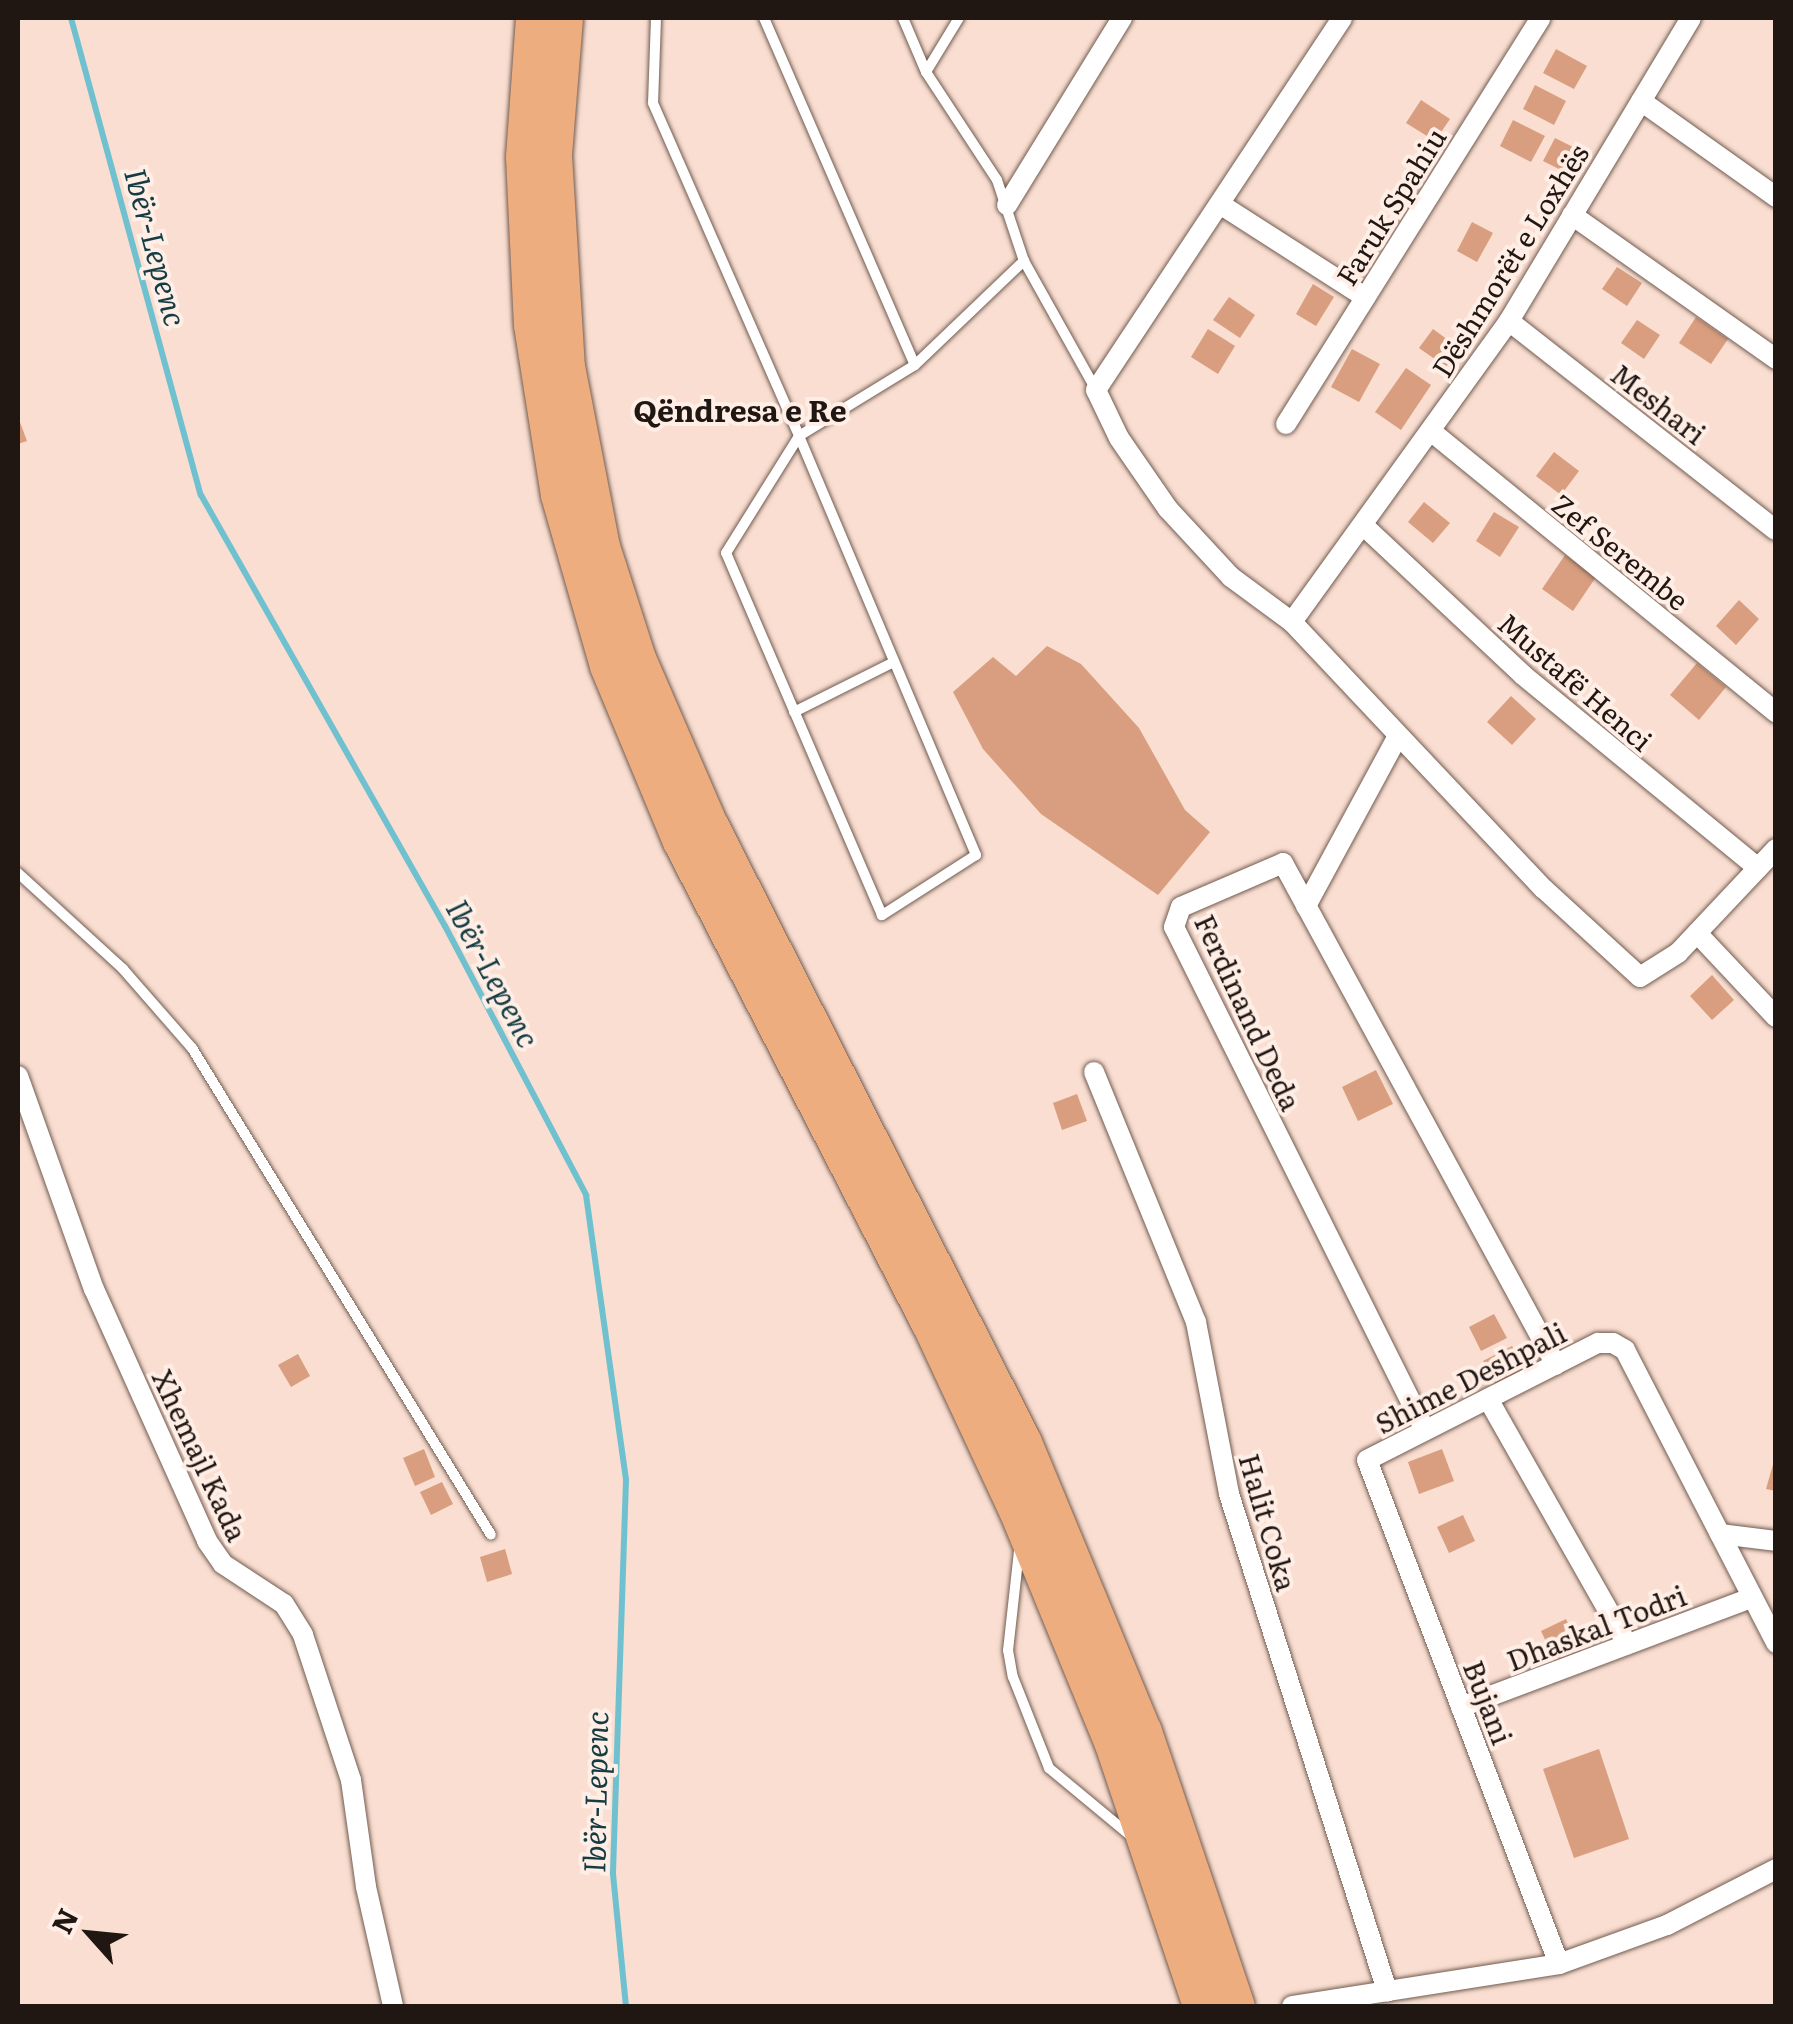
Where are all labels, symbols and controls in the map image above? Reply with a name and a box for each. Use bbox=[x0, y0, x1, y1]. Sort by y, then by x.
street label: Faruk Spahiu bbox=[1328, 121, 1452, 291]
street label: Dëshmorët e Loxhës bbox=[1424, 137, 1594, 383]
water label: Ibër-Lepenc bbox=[119, 164, 195, 330]
street label: Meshari bbox=[1605, 356, 1713, 450]
district label: Qëndresa e Re bbox=[633, 391, 847, 427]
street label: Zef Serembe bbox=[1546, 486, 1696, 616]
street label: Mustafë Henci bbox=[1492, 605, 1660, 757]
water label: Ibër-Lepenc bbox=[440, 893, 548, 1053]
street label: Ferdinand Deda bbox=[1189, 909, 1309, 1115]
street label: Shime Deshpali bbox=[1369, 1315, 1571, 1439]
street label: Xhemajl Kada bbox=[147, 1364, 255, 1546]
street label: Halit Coka bbox=[1233, 1450, 1305, 1594]
street label: Dhaskal Todri bbox=[1502, 1577, 1690, 1677]
street label: Bujani bbox=[1458, 1655, 1520, 1749]
water label: Ibër-Lepenc bbox=[575, 1711, 613, 1873]
north arrow bbox=[40, 1884, 140, 1984]
text: N bbox=[39, 1900, 87, 1940]

